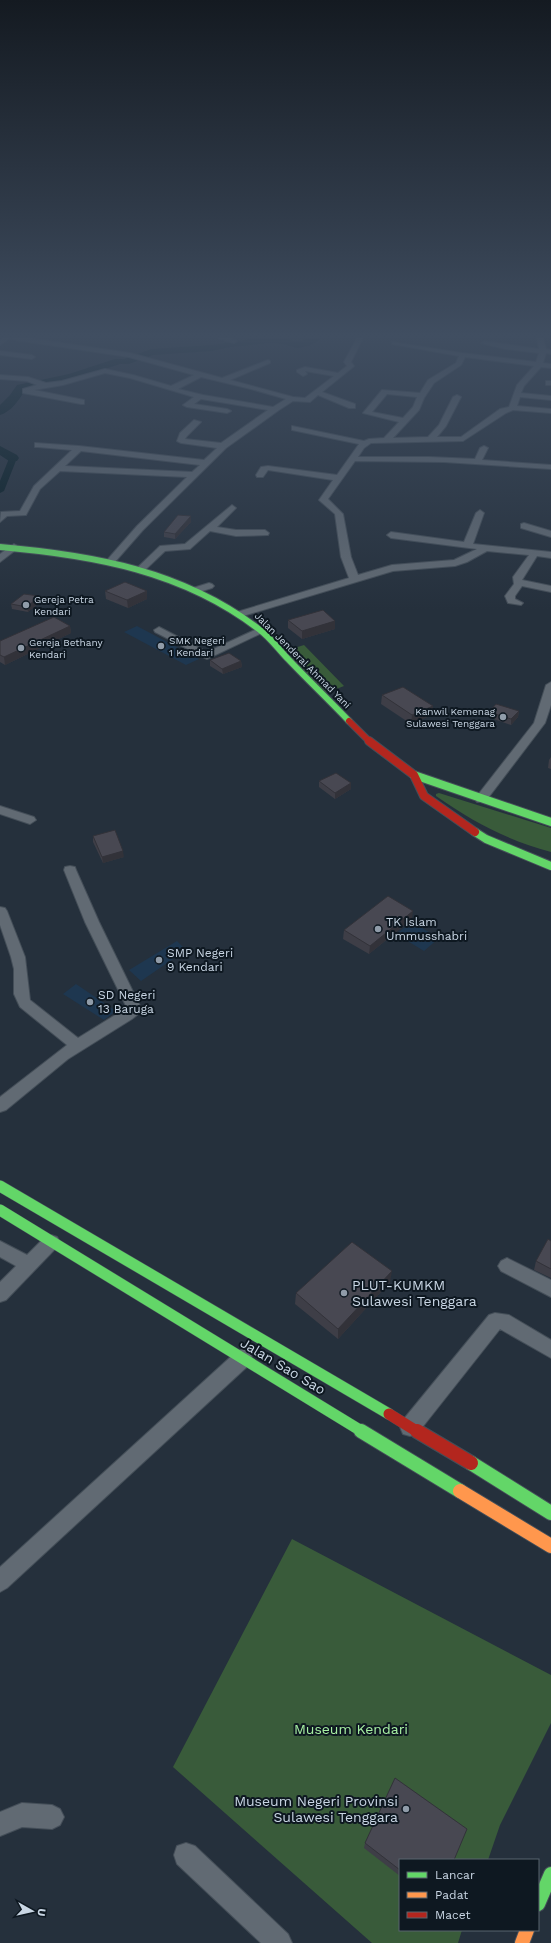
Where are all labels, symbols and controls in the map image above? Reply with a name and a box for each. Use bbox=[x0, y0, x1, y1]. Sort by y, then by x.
place label: Gereja Petra Kendari bbox=[34, 594, 94, 617]
marker: Gereja Petra Kendari bbox=[21, 600, 31, 610]
street label: Jalan Jenderal Ahmad Yani bbox=[253, 610, 353, 710]
place label: SMK Negeri 1 Kendari bbox=[169, 635, 225, 658]
place label: Gereja Bethany Kendari bbox=[29, 637, 103, 660]
marker: SMK Negeri 1 Kendari bbox=[156, 641, 166, 651]
marker: Gereja Bethany Kendari bbox=[16, 643, 26, 653]
place label: Kanwil Kemenag Sulawesi Tenggara bbox=[406, 706, 496, 729]
marker: Kanwil Kemenag Sulawesi Tenggara bbox=[498, 712, 508, 722]
place label: TK Islam Ummusshabri bbox=[386, 915, 467, 943]
marker: TK Islam Ummusshabri bbox=[373, 924, 383, 934]
place label: SMP Negeri 9 Kendari bbox=[167, 946, 233, 974]
marker: SMP Negeri 9 Kendari bbox=[154, 955, 164, 965]
place label: SD Negeri 13 Baruga bbox=[98, 988, 155, 1016]
marker: SD Negeri 13 Baruga bbox=[85, 997, 95, 1007]
place label: PLUT-KUMKM Sulawesi Tenggara bbox=[352, 1277, 477, 1309]
marker: PLUT-KUMKM Sulawesi Tenggara bbox=[339, 1288, 349, 1298]
street label: Jalan Sao Sao bbox=[238, 1334, 328, 1398]
park label: Museum Kendari bbox=[294, 1721, 408, 1737]
place label: Museum Negeri Provinsi Sulawesi Tenggara bbox=[234, 1793, 398, 1825]
marker: Museum Negeri Provinsi Sulawesi Tenggara bbox=[401, 1804, 411, 1814]
legend bbox=[399, 1859, 539, 1931]
text: Lancar bbox=[435, 1868, 475, 1882]
text: Padat bbox=[435, 1888, 468, 1902]
north arrow bbox=[12, 1891, 52, 1931]
text: U bbox=[34, 1908, 48, 1917]
text: Macet bbox=[435, 1908, 470, 1922]

